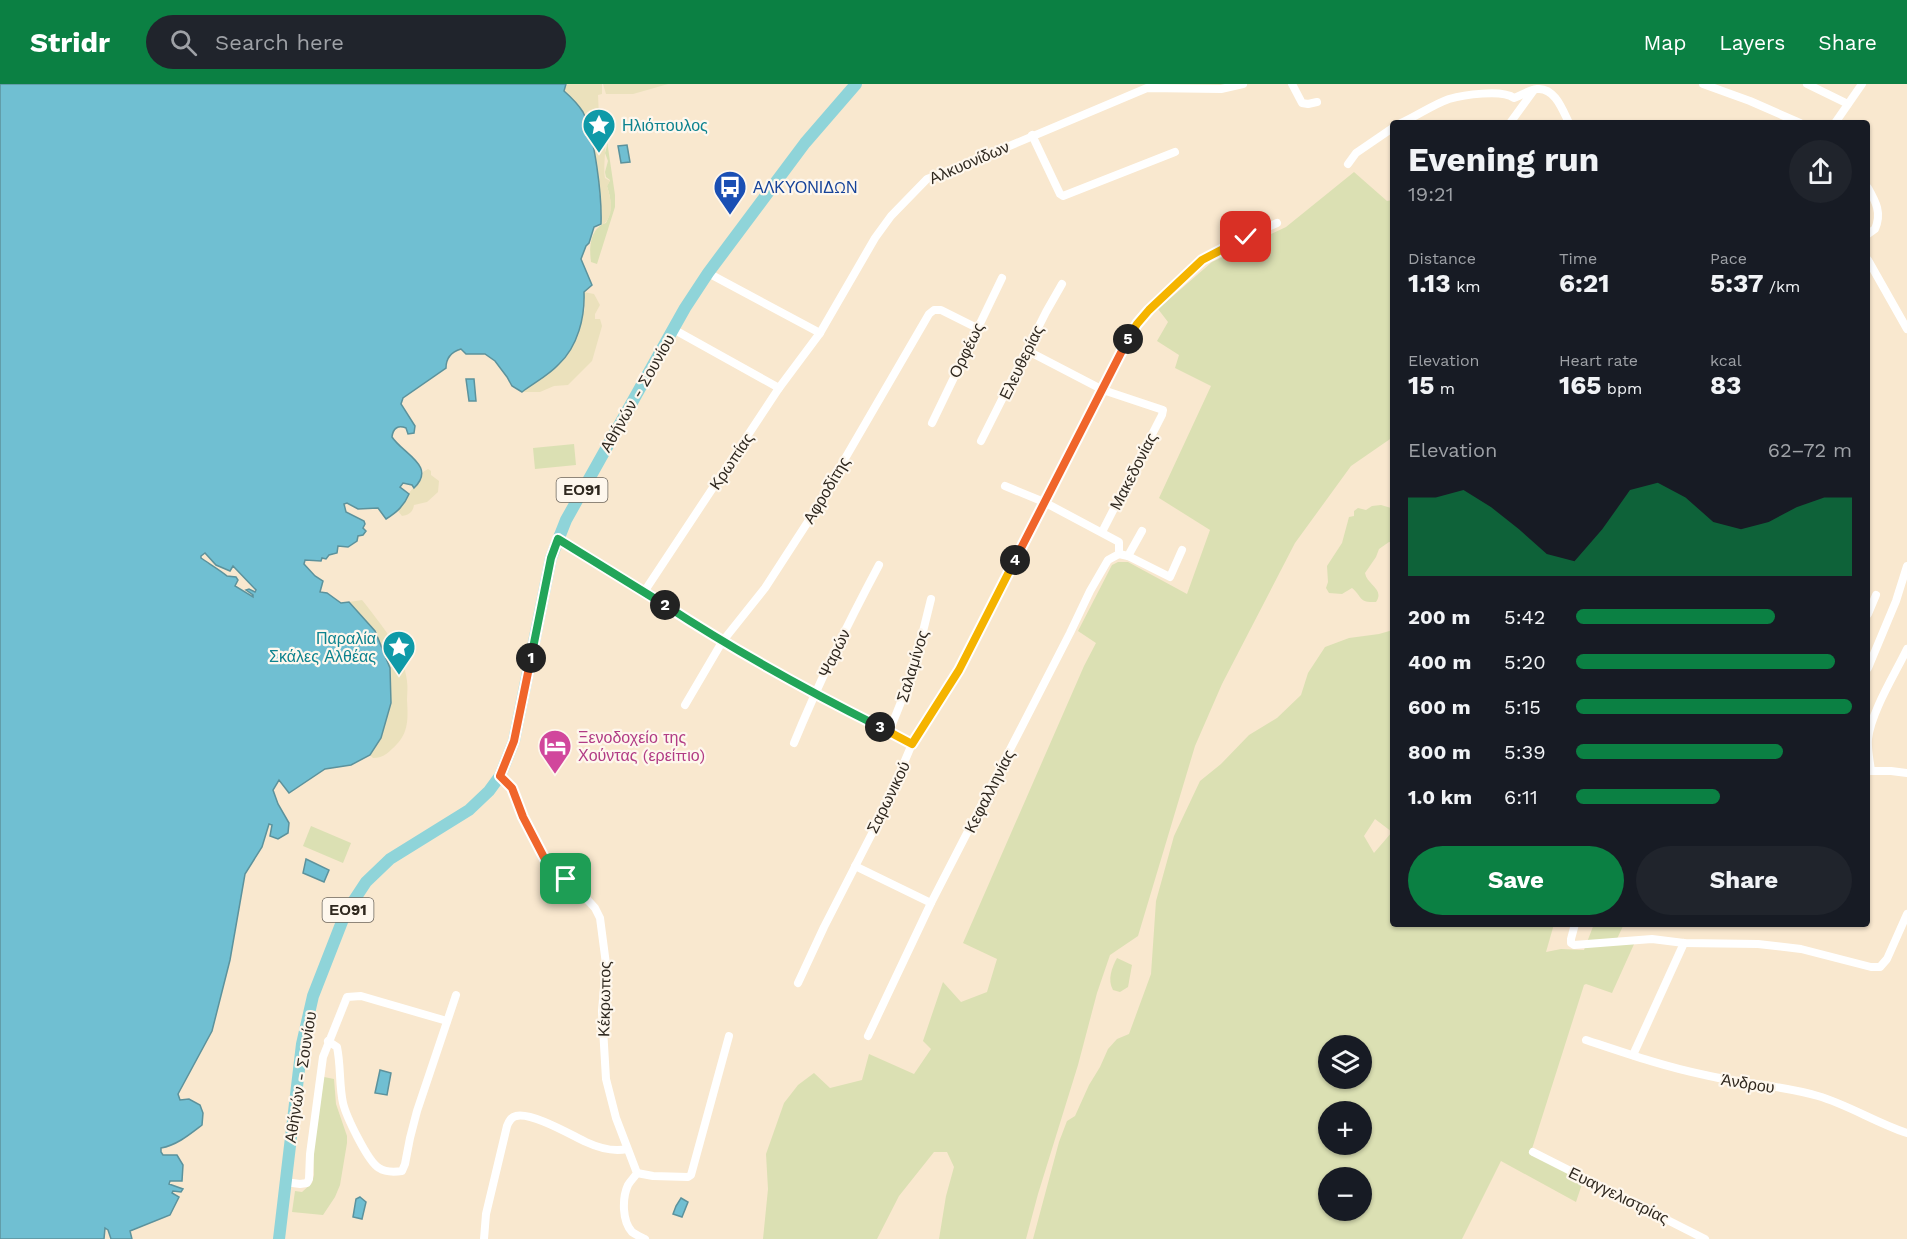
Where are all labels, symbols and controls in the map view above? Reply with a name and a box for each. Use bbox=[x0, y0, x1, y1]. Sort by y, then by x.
search box bbox=[146, 15, 566, 69]
text: Stridr bbox=[30, 26, 110, 59]
icon: search bbox=[167, 26, 200, 59]
text: Search here bbox=[215, 30, 344, 55]
text: Map bbox=[1643, 30, 1686, 55]
text: Layers bbox=[1719, 30, 1785, 55]
text: Share bbox=[1818, 30, 1877, 55]
place icon: Ηλιόπουλος bbox=[581, 107, 617, 154]
place label: Ηλιόπουλος bbox=[622, 116, 708, 135]
street label: Αλκυονίδων bbox=[926, 137, 1012, 188]
text: Evening run bbox=[1408, 140, 1599, 179]
button: share bbox=[1789, 140, 1852, 203]
bus stop icon: ΑΛΚΥΟΝΙΔΩΝ bbox=[712, 169, 748, 216]
place label: ΑΛΚΥΟΝΙΔΩΝ bbox=[753, 178, 857, 197]
text: 19:21 bbox=[1408, 182, 1454, 206]
pin bbox=[1220, 211, 1271, 262]
icon: check bbox=[1229, 220, 1262, 253]
text: Distance bbox=[1408, 249, 1476, 268]
text: Time bbox=[1559, 249, 1597, 268]
text: Pace bbox=[1710, 249, 1747, 268]
text: 1.13 bbox=[1408, 268, 1451, 298]
text: 6:21 bbox=[1559, 268, 1610, 298]
text: 5:37 bbox=[1710, 268, 1764, 298]
text: km bbox=[1451, 277, 1481, 296]
text: /km bbox=[1764, 277, 1800, 296]
street label: Ορφέως bbox=[945, 319, 988, 381]
street label: Ελευθερίας bbox=[995, 322, 1048, 402]
pin: 5 bbox=[1113, 324, 1143, 354]
text: 5 bbox=[1123, 329, 1133, 348]
street label: Αθήνών - Σουνίου bbox=[596, 331, 679, 455]
text: Elevation bbox=[1408, 351, 1479, 370]
text: Heart rate bbox=[1559, 351, 1638, 370]
text: kcal bbox=[1710, 351, 1742, 370]
text: 15 bbox=[1408, 370, 1434, 400]
text: 165 bbox=[1559, 370, 1601, 400]
text: 83 bbox=[1710, 370, 1742, 400]
text: m bbox=[1434, 379, 1455, 398]
text: bpm bbox=[1601, 379, 1642, 398]
street label: Κρωπίας bbox=[705, 429, 758, 493]
street label: Μακεδονίας bbox=[1106, 429, 1161, 513]
text: Elevation bbox=[1408, 438, 1497, 462]
text: 62–72 m bbox=[1768, 438, 1852, 462]
street label: Αφροδίτης bbox=[799, 453, 854, 527]
road number: ΕΟ91 bbox=[556, 478, 608, 502]
pin: 4 bbox=[1000, 545, 1030, 575]
text: 4 bbox=[1010, 550, 1020, 569]
pin: 2 bbox=[650, 590, 680, 620]
text: 2 bbox=[660, 595, 670, 614]
text: 200 m bbox=[1408, 605, 1470, 629]
text: 5:42 bbox=[1504, 605, 1545, 629]
street label: Ψαρών bbox=[815, 626, 854, 681]
street label: Σαλαμίνος bbox=[893, 628, 933, 704]
place label: Παραλία Σκάλες Αλθέας bbox=[269, 629, 376, 666]
place icon: Παραλία Σκάλες Αλθέας bbox=[381, 629, 417, 676]
pin: 1 bbox=[516, 643, 546, 673]
text: 1 bbox=[528, 648, 534, 667]
text: 400 m bbox=[1408, 650, 1471, 674]
text: 5:20 bbox=[1504, 650, 1546, 674]
text: 600 m bbox=[1408, 695, 1471, 719]
text: 5:15 bbox=[1504, 695, 1541, 719]
pin: 3 bbox=[865, 712, 895, 742]
text: 3 bbox=[875, 717, 885, 736]
hotel icon: Ξενοδοχείο της Χούντας (ερείπιο) bbox=[537, 728, 573, 775]
place label: Ξενοδοχείο της Χούντας (ερείπιο) bbox=[578, 728, 705, 765]
text: 800 m bbox=[1408, 740, 1471, 764]
text: 5:39 bbox=[1504, 740, 1546, 764]
street label: Κεφαλληνίας bbox=[960, 746, 1019, 836]
street label: Σαρωνικού bbox=[863, 758, 914, 836]
text: 1.0 km bbox=[1408, 785, 1472, 809]
text: 6:11 bbox=[1504, 785, 1538, 809]
button: Save bbox=[1408, 846, 1624, 915]
button: Share bbox=[1636, 846, 1852, 915]
pin bbox=[540, 853, 591, 904]
icon: arrive bbox=[549, 862, 582, 895]
road number: ΕΟ91 bbox=[322, 898, 374, 922]
street label: Κέκρωπος bbox=[594, 961, 615, 1037]
street label: Αθήνών - Σουνίου bbox=[281, 1010, 320, 1144]
map controls bbox=[1318, 1035, 1372, 1221]
button: layers bbox=[1318, 1035, 1372, 1089]
street label: Άνδρου bbox=[1720, 1070, 1776, 1097]
button: + bbox=[1318, 1101, 1372, 1155]
street label: Ευαγγελιστρίας bbox=[1566, 1163, 1672, 1228]
button: − bbox=[1318, 1167, 1372, 1221]

